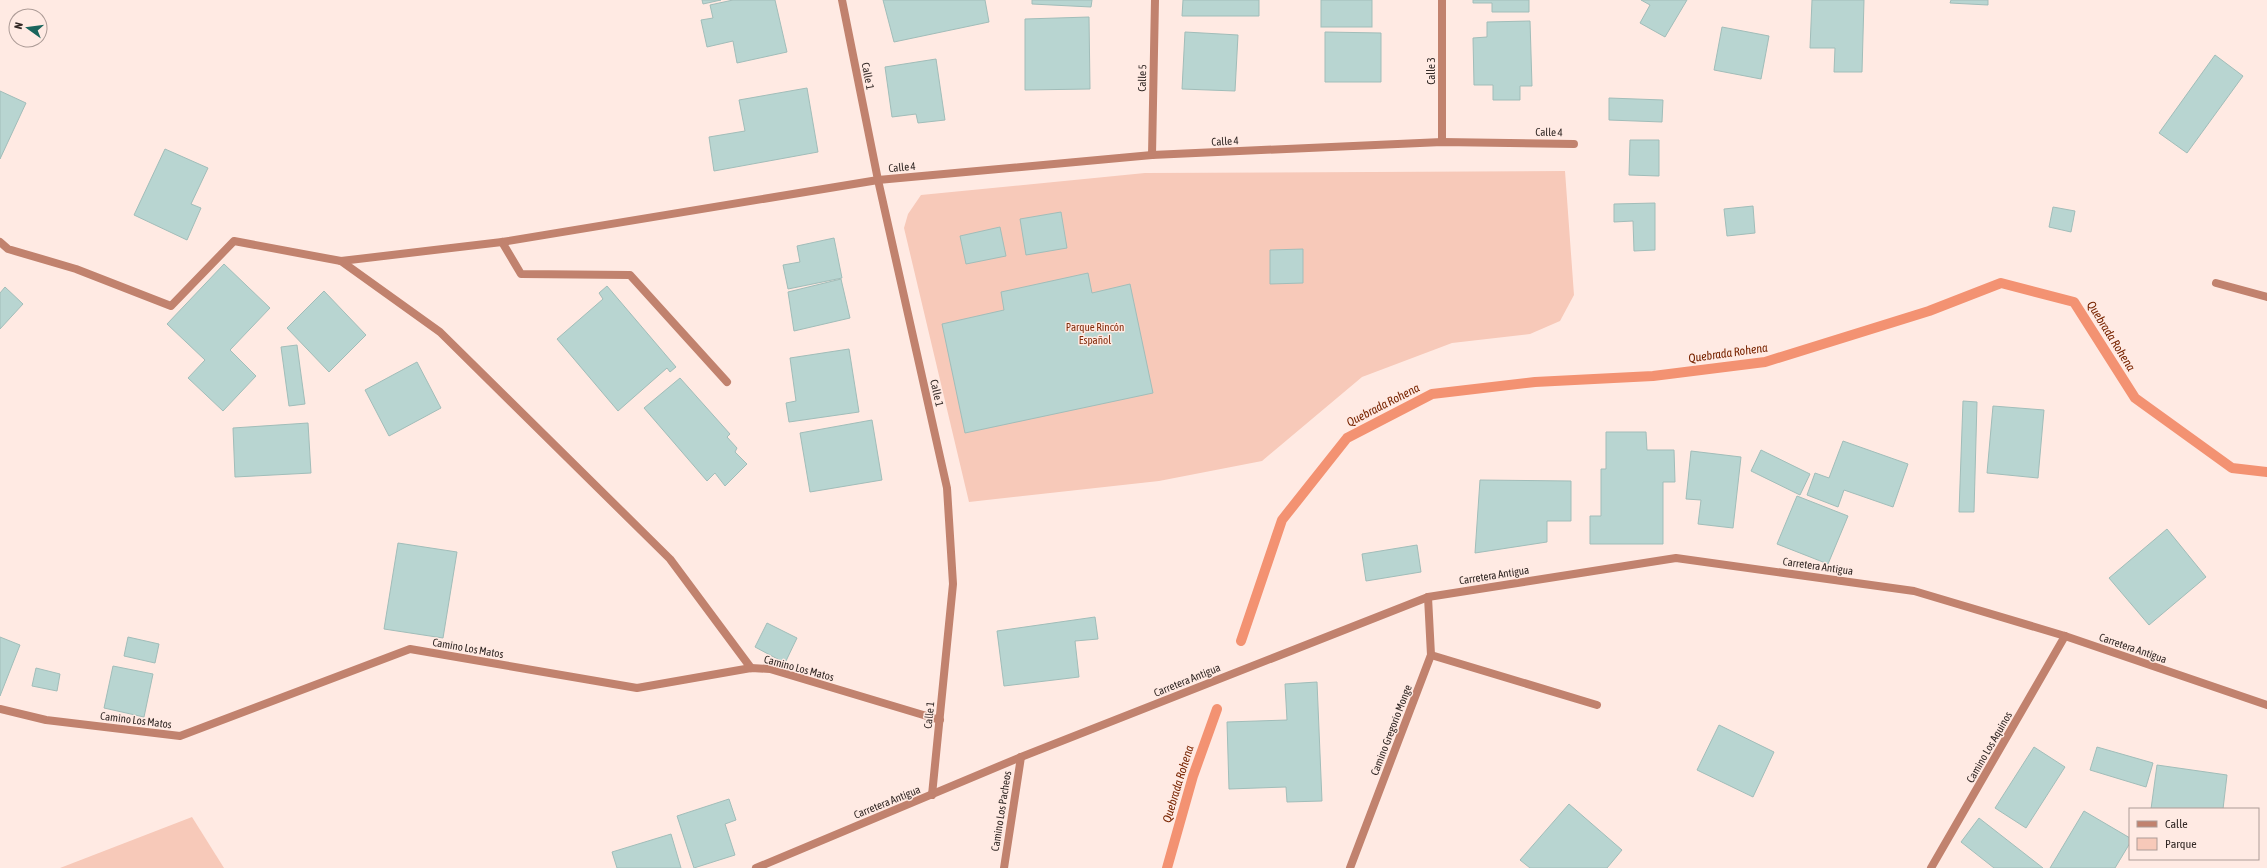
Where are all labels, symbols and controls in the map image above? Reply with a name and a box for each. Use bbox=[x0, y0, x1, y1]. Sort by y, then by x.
north arrow bbox=[8, 8, 48, 48]
text: N bbox=[12, 21, 25, 30]
street label: Calle 3 bbox=[1425, 57, 1437, 85]
street label: Calle 1 bbox=[859, 61, 877, 91]
street label: Calle 5 bbox=[1136, 64, 1148, 92]
street label: Calle 4 bbox=[1535, 126, 1563, 138]
street label: Calle 4 bbox=[1211, 134, 1239, 148]
street label: Calle 4 bbox=[888, 160, 916, 174]
water label: Quebrada Rohena bbox=[2084, 298, 2138, 374]
park label: Parque Rincón Español bbox=[1066, 321, 1124, 346]
water label: Quebrada Rohena bbox=[1687, 340, 1769, 365]
street label: Calle 1 bbox=[928, 378, 946, 408]
water label: Quebrada Rohena bbox=[1344, 380, 1422, 429]
street label: Carretera Antigua bbox=[1782, 555, 1854, 577]
street label: Carretera Antigua bbox=[1458, 564, 1530, 586]
street label: Carretera Antigua bbox=[2098, 631, 2168, 665]
street label: Camino Los Matos bbox=[432, 636, 505, 660]
street label: Camino Los Matos bbox=[763, 653, 835, 683]
street label: Carretera Antigua bbox=[1152, 661, 1222, 699]
street label: Camino Gregorio Monge bbox=[1368, 683, 1414, 777]
street label: Calle 1 bbox=[922, 701, 936, 729]
street label: Camino Los Aquinos bbox=[1964, 709, 2014, 785]
street label: Camino Los Matos bbox=[100, 710, 173, 730]
water label: Quebrada Rohena bbox=[1160, 743, 1196, 824]
street label: Camino Los Pacheos bbox=[989, 770, 1013, 852]
street label: Carretera Antigua bbox=[852, 783, 922, 821]
legend bbox=[2129, 808, 2259, 860]
text: Calle bbox=[2165, 817, 2188, 831]
text: Parque bbox=[2165, 837, 2197, 851]

